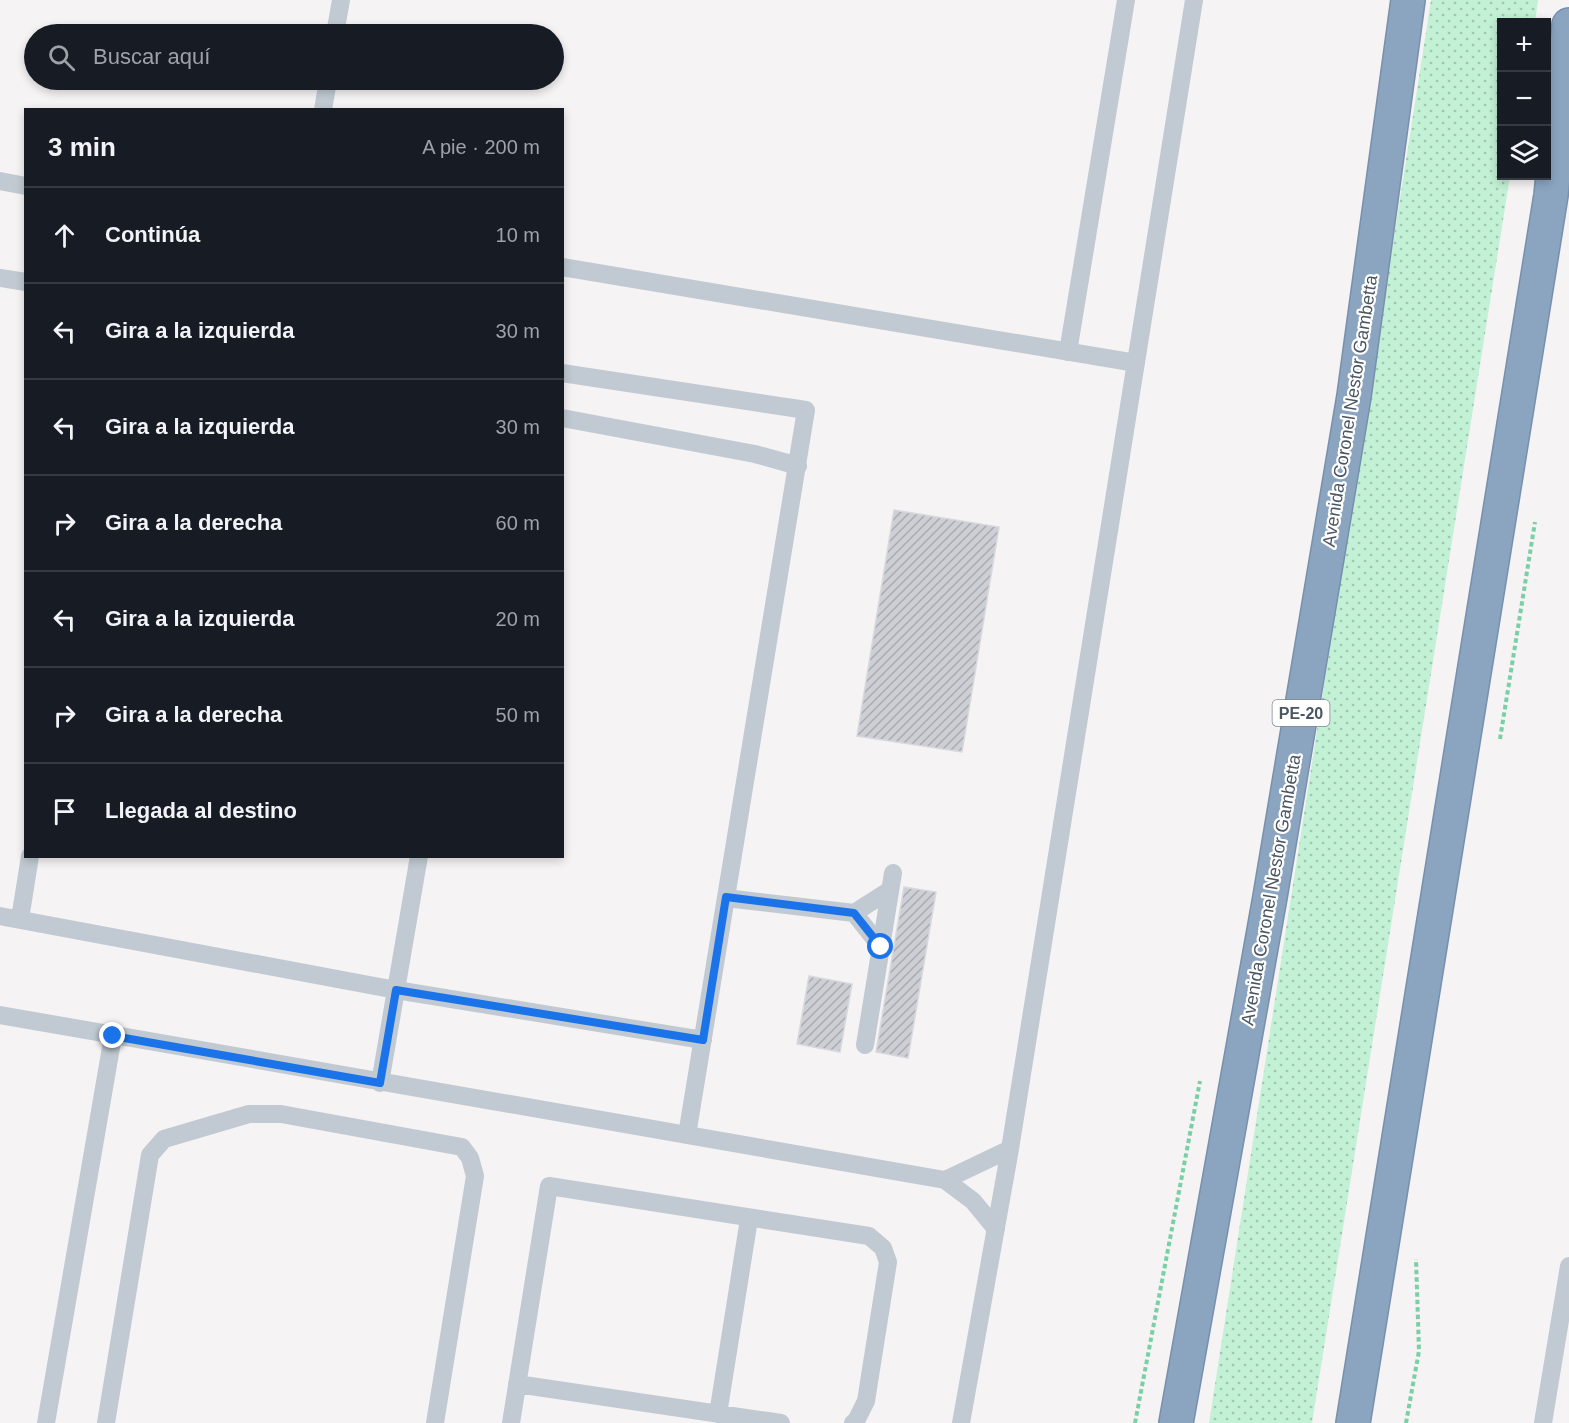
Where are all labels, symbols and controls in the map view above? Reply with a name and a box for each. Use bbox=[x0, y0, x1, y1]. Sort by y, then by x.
map controls bbox=[1497, 18, 1551, 180]
button: + bbox=[1497, 18, 1551, 72]
search box bbox=[24, 24, 564, 90]
icon: search bbox=[45, 41, 78, 74]
text: Buscar aquí bbox=[93, 44, 210, 69]
button: − bbox=[1497, 72, 1551, 126]
button: layers bbox=[1497, 126, 1551, 180]
text: 3 min bbox=[48, 132, 116, 162]
text: A pie · 200 m bbox=[422, 136, 540, 158]
icon: ahead bbox=[48, 219, 81, 252]
text: Continúa bbox=[105, 222, 200, 247]
text: 10 m bbox=[496, 224, 540, 246]
street label: Avenida Coronel Nestor Gambetta bbox=[1319, 273, 1382, 548]
icon: left bbox=[48, 315, 81, 348]
text: Gira a la izquierda bbox=[105, 318, 295, 343]
text: 30 m bbox=[496, 320, 540, 342]
icon: left bbox=[48, 411, 81, 444]
text: Gira a la izquierda bbox=[105, 414, 295, 439]
text: 30 m bbox=[496, 416, 540, 438]
icon: right bbox=[48, 507, 81, 540]
text: Gira a la derecha bbox=[105, 510, 282, 535]
text: 60 m bbox=[496, 512, 540, 534]
icon: left bbox=[48, 603, 81, 636]
text: Gira a la izquierda bbox=[105, 606, 295, 631]
text: 20 m bbox=[496, 608, 540, 630]
icon: right bbox=[48, 699, 81, 732]
road number: PE-20 bbox=[1272, 700, 1330, 726]
text: Gira a la derecha bbox=[105, 702, 282, 727]
text: 50 m bbox=[496, 704, 540, 726]
street label: Avenida Coronel Nestor Gambetta bbox=[1237, 752, 1305, 1027]
icon: arrive bbox=[48, 795, 81, 828]
text: Llegada al destino bbox=[105, 798, 297, 823]
route start bbox=[867, 933, 893, 959]
route end bbox=[99, 1022, 125, 1048]

